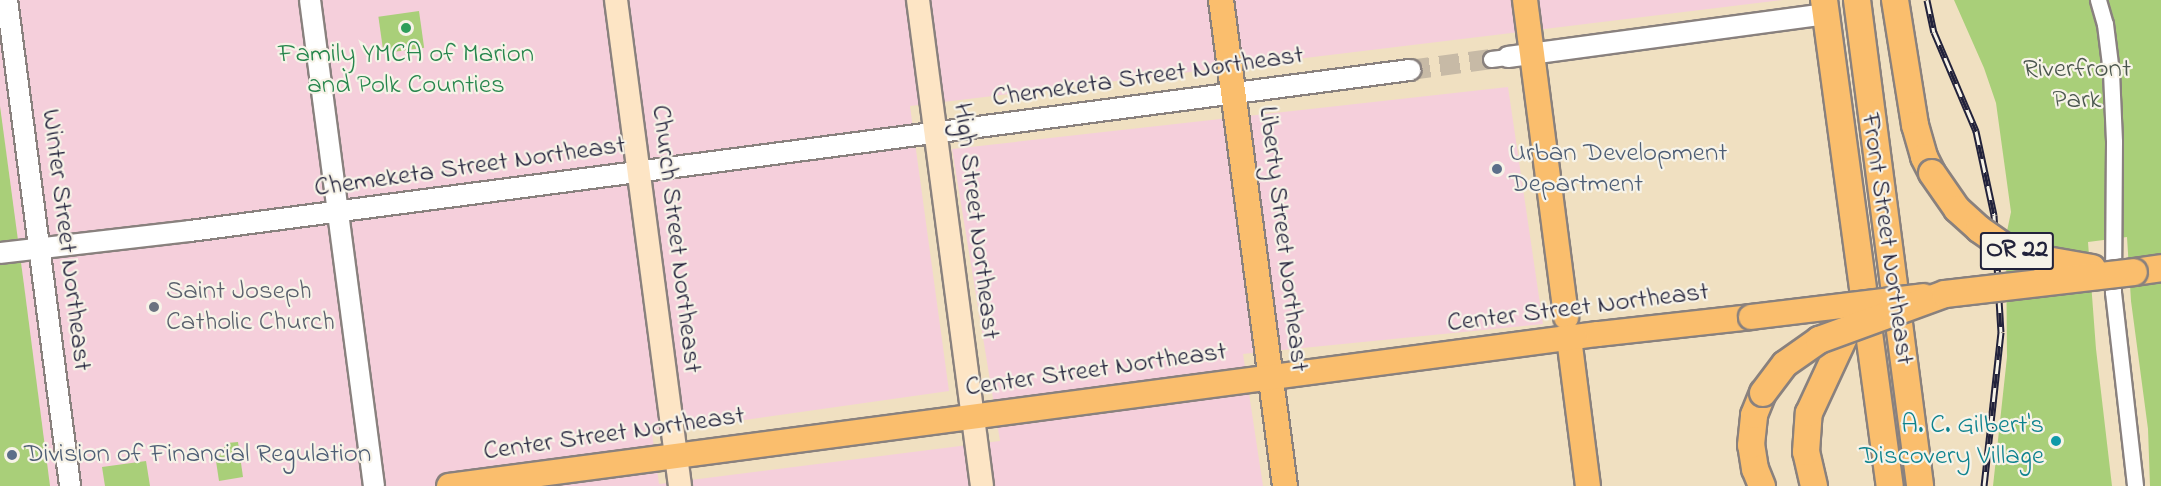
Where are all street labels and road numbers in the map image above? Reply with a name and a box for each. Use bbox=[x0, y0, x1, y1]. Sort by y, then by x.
street label: Chemeketa Street Northeast bbox=[990, 39, 1306, 115]
street label: High Street Northeast bbox=[945, 101, 1007, 341]
street label: Church Street Northeast bbox=[643, 103, 709, 375]
street label: Liberty Street Northeast bbox=[1251, 104, 1315, 374]
street label: Winter Street Northeast bbox=[34, 107, 98, 373]
street label: Front Street Northeast bbox=[1853, 111, 1921, 367]
street label: Chemeketa Street Northeast bbox=[312, 129, 628, 205]
road number: OR 22 bbox=[1980, 228, 2054, 274]
street label: Center Street Northeast bbox=[1445, 276, 1711, 340]
street label: Center Street Northeast bbox=[963, 336, 1229, 404]
street label: Center Street Northeast bbox=[481, 400, 747, 468]

